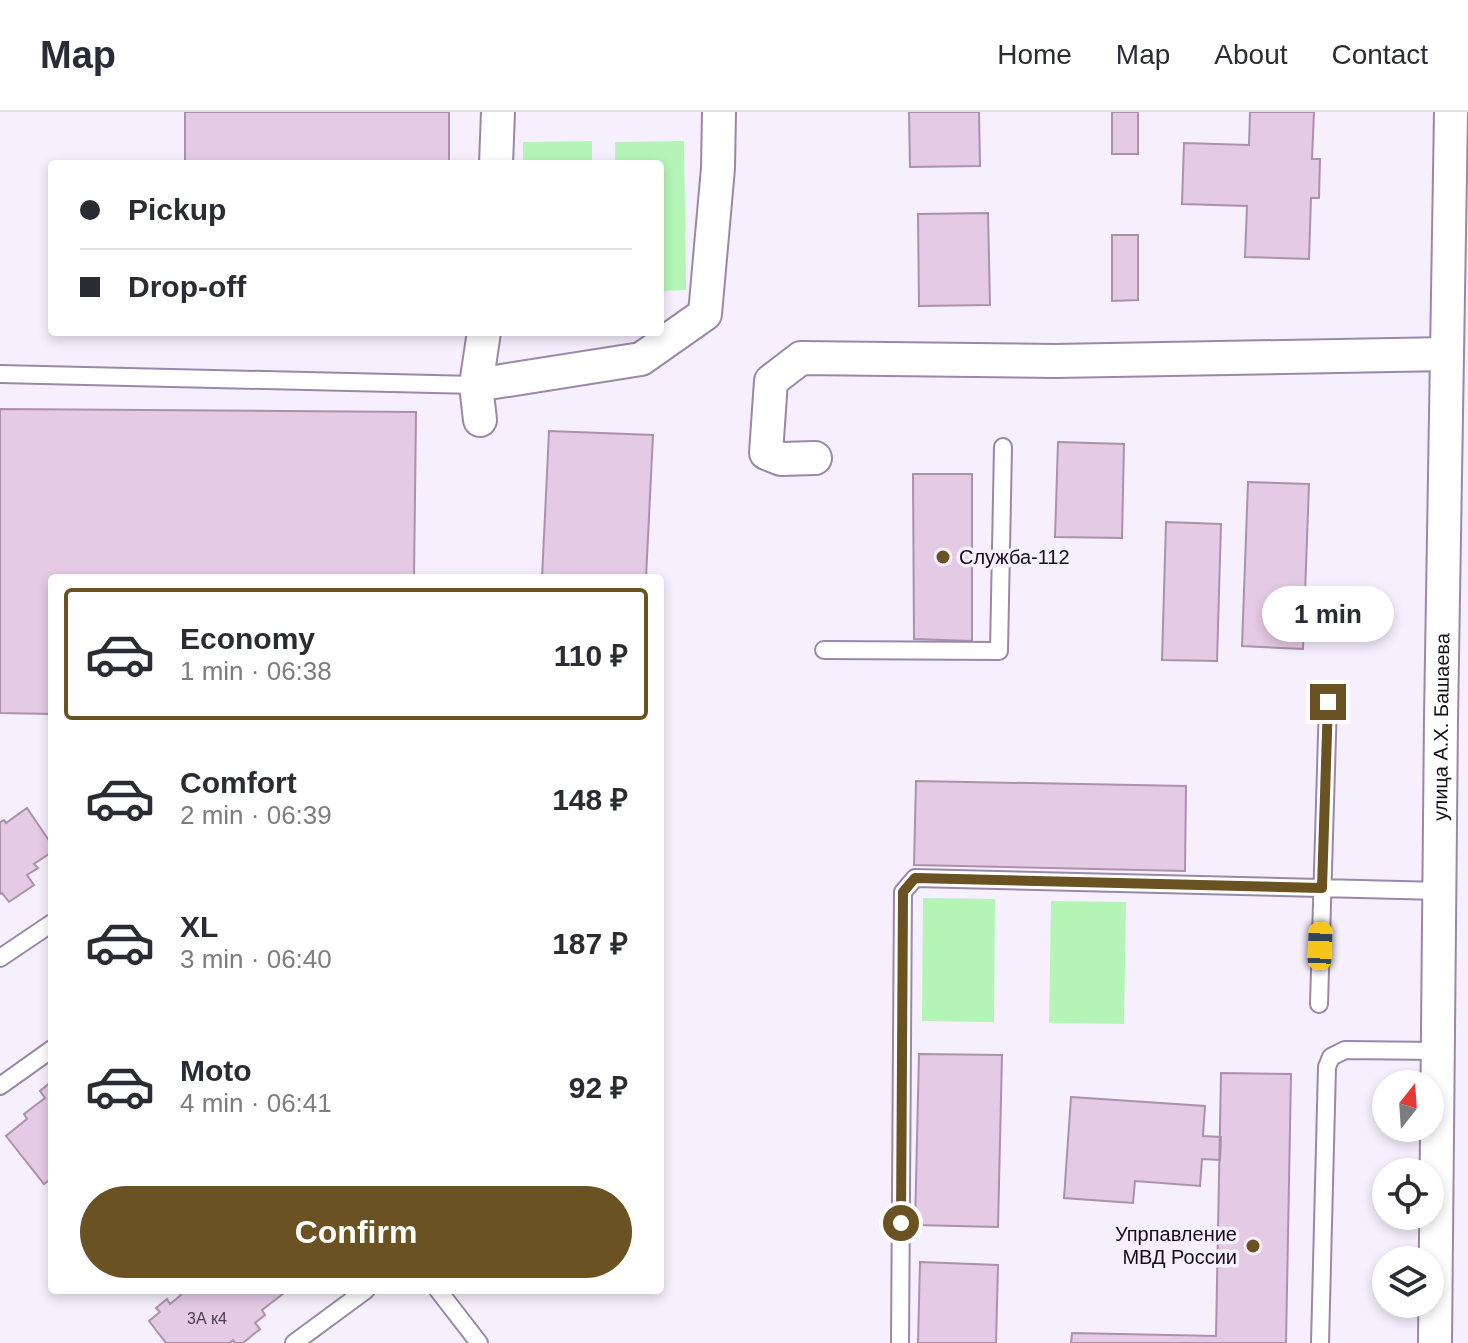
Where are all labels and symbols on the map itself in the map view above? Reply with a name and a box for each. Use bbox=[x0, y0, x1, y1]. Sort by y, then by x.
place label: Служба-112 bbox=[959, 546, 1070, 568]
marker: Служба-112 bbox=[934, 548, 952, 566]
callout: 1 min bbox=[1262, 586, 1394, 642]
street label: улица А.Х. Башаева bbox=[1429, 632, 1453, 821]
route end bbox=[1310, 684, 1346, 720]
car bbox=[1307, 922, 1333, 970]
north arrow bbox=[1372, 1070, 1444, 1142]
route start bbox=[883, 1205, 919, 1241]
place label: Упрпавление МВД России bbox=[1115, 1223, 1237, 1268]
marker: Упрпавление МВД России bbox=[1244, 1237, 1262, 1255]
house number: 3А к4 bbox=[187, 1310, 227, 1327]

